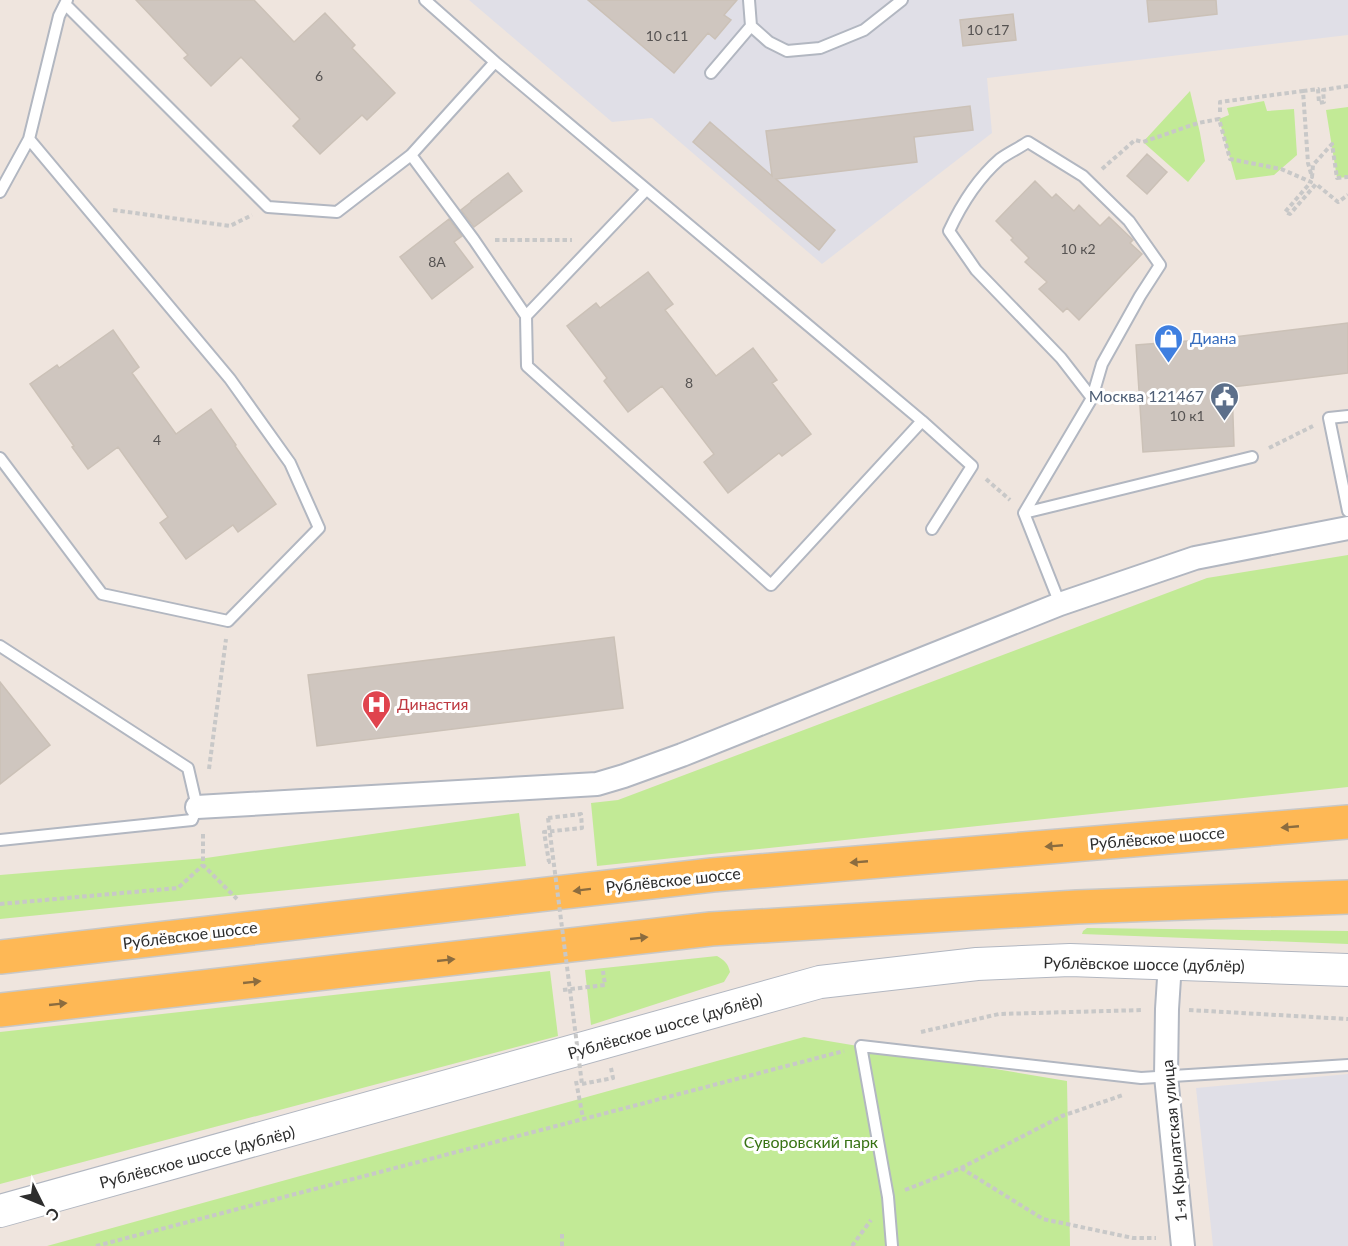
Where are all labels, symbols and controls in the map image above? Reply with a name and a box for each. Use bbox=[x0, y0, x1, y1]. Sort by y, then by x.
house number: 10 с17 bbox=[967, 21, 1009, 38]
house number: 10 с11 bbox=[646, 27, 688, 44]
house number: 6 bbox=[315, 67, 323, 84]
house number: 10 к2 bbox=[1060, 240, 1096, 257]
house number: 8А bbox=[428, 253, 446, 270]
shop icon: Диана bbox=[1153, 322, 1185, 364]
place label: Диана bbox=[1190, 328, 1237, 347]
house number: 8 bbox=[685, 374, 693, 391]
public building icon: Москва 121467 bbox=[1209, 380, 1241, 422]
place label: Москва 121467 bbox=[1089, 386, 1204, 405]
house number: 10 к1 bbox=[1169, 407, 1205, 424]
house number: 4 bbox=[153, 431, 161, 448]
hospital icon: Династия bbox=[360, 688, 392, 730]
place label: Династия bbox=[397, 694, 468, 713]
street label: Рублёвское шоссе bbox=[1089, 822, 1225, 853]
one-way arrow bbox=[1280, 822, 1299, 832]
one-way arrow bbox=[1044, 841, 1063, 851]
one-way arrow bbox=[850, 858, 869, 867]
street label: Рублёвское шоссе bbox=[605, 863, 741, 896]
one-way arrow bbox=[572, 885, 591, 895]
street label: Рублёвское шоссе bbox=[121, 917, 258, 952]
one-way arrow bbox=[630, 933, 649, 942]
street label: Рублёвское шоссе (дублёр) bbox=[1043, 952, 1245, 975]
one-way arrow bbox=[436, 955, 455, 964]
one-way arrow bbox=[242, 977, 261, 986]
street label: Рублёвское шоссе (дублёр) bbox=[565, 989, 764, 1062]
one-way arrow bbox=[49, 999, 68, 1008]
street label: 1-я Крылатская улица bbox=[1157, 1059, 1190, 1223]
street label: Рублёвское шоссе (дублёр) bbox=[97, 1121, 297, 1192]
park label: Суворовский парк bbox=[744, 1132, 879, 1151]
north arrow bbox=[12, 1174, 72, 1234]
text: С bbox=[42, 1204, 64, 1225]

